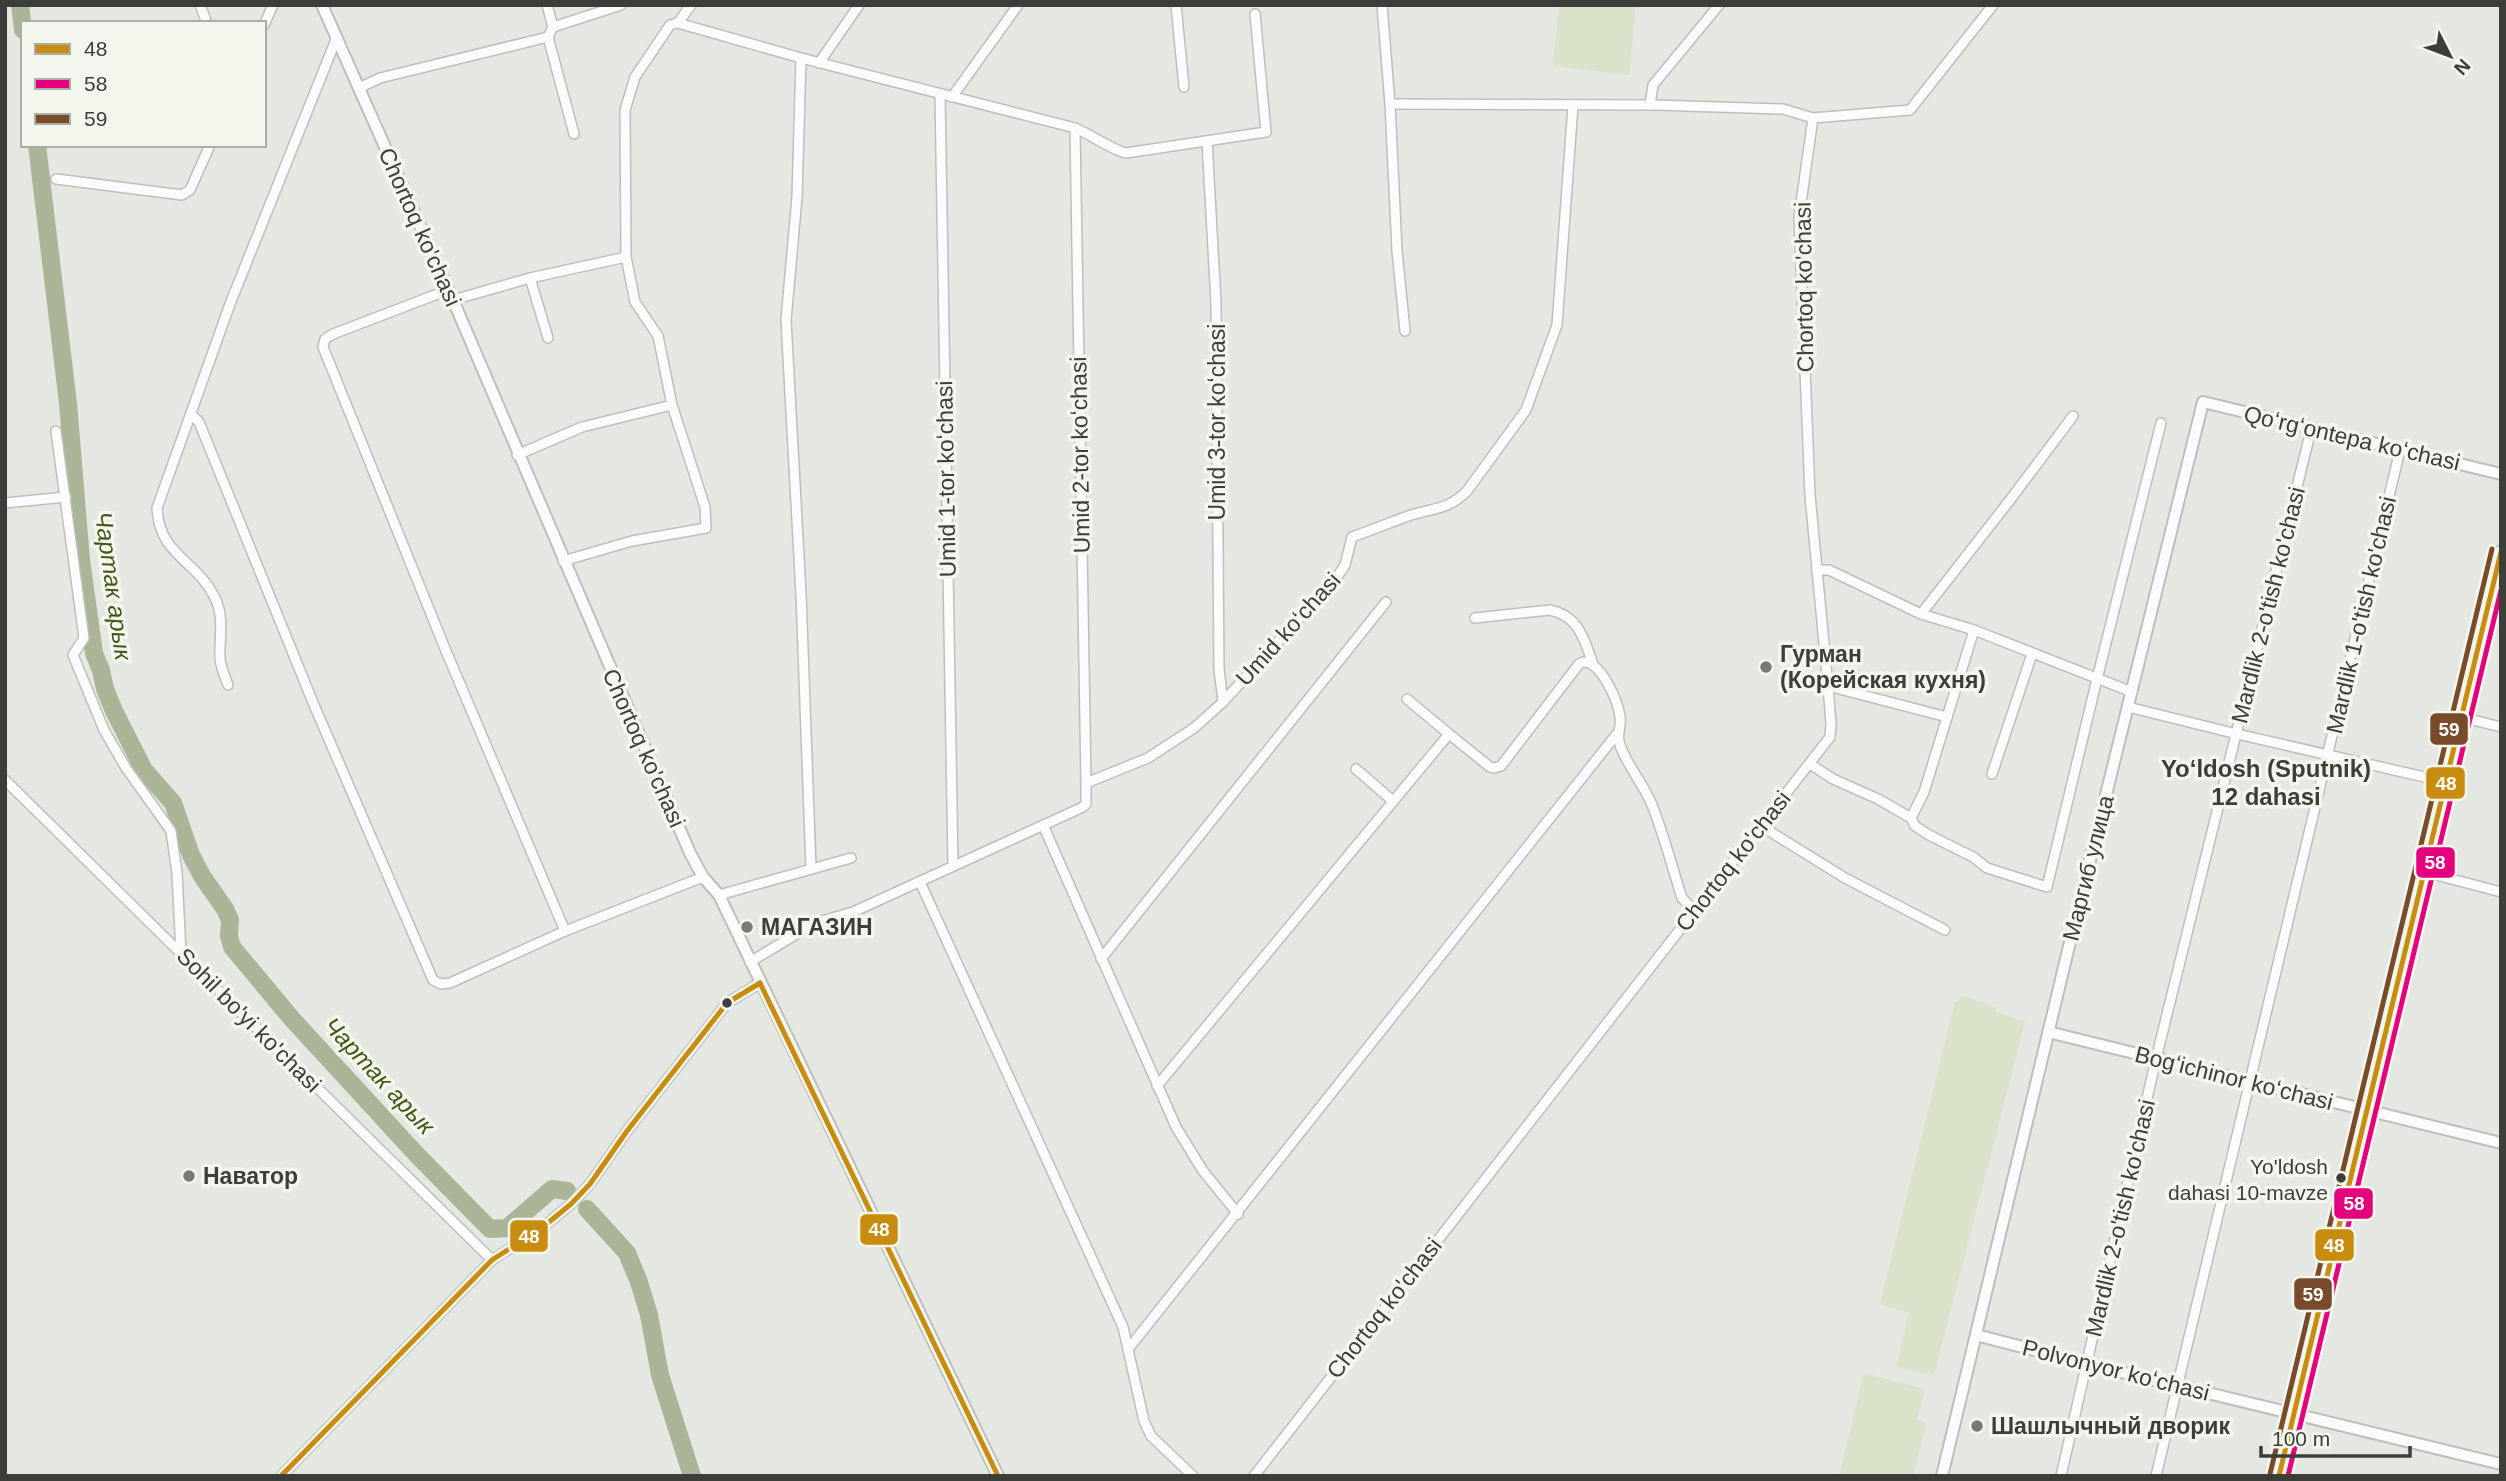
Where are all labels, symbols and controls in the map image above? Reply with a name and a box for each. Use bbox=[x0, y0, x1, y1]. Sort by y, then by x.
legend bbox=[21, 21, 266, 147]
north arrow bbox=[2415, 21, 2485, 91]
text: 48 bbox=[84, 37, 107, 60]
text: N bbox=[2450, 55, 2475, 79]
text: 58 bbox=[84, 72, 107, 95]
text: 59 bbox=[84, 107, 107, 130]
street label: Chortoq ko'chasi bbox=[373, 144, 467, 310]
street label: Chortoq ko'chasi bbox=[1790, 201, 1818, 373]
street label: Umid 3-tor koʻchasi bbox=[1204, 324, 1230, 520]
street label: Umid 2-tor koʻchasi bbox=[1065, 356, 1095, 554]
street label: Umid 1-tor koʻchasi bbox=[931, 380, 961, 578]
street label: Qoʻrgʻontepa koʻchasi bbox=[2241, 400, 2463, 476]
street label: Mardlik 2-o'tish ko'chasi bbox=[2226, 484, 2310, 726]
street label: Mardlik 1-o'tish ko'chasi bbox=[2321, 494, 2401, 736]
water label: Чартак арык bbox=[90, 510, 138, 664]
street label: Umid ko‘chasi bbox=[1230, 567, 1346, 691]
place label: Гурман (Корейская кухня) bbox=[1780, 641, 1986, 693]
marker: Гурман (Корейская кухня) bbox=[1758, 659, 1774, 675]
street label: Chortoq ko'chasi bbox=[597, 665, 691, 831]
line badge: 59 bbox=[2429, 712, 2469, 746]
text: 59 bbox=[2438, 719, 2460, 740]
district label: Yo‘ldosh (Sputnik) 12 dahasi bbox=[2161, 755, 2371, 810]
line badge: 48 bbox=[2425, 766, 2466, 800]
text: 48 bbox=[2435, 773, 2457, 794]
street label: Chortoq ko'chasi bbox=[1670, 786, 1796, 936]
street label: Маргиб улица bbox=[2057, 792, 2119, 943]
line badge: 58 bbox=[2415, 846, 2456, 879]
text: 58 bbox=[2424, 852, 2446, 873]
place label: МАГАЗИН bbox=[761, 914, 873, 940]
marker: МАГАЗИН bbox=[739, 919, 755, 935]
street label: Sohil bo'yi ko'chasi bbox=[172, 943, 326, 1097]
unlabelled marker bbox=[720, 996, 734, 1010]
water label: Чартак арык bbox=[318, 1012, 441, 1141]
street label: Bogʻichinor koʻchasi bbox=[2132, 1041, 2336, 1115]
street label: Mardlik 2-o'tish ko'chasi bbox=[2080, 1097, 2160, 1339]
place label: Yo'ldosh dahasi 10-mavze bbox=[2168, 1155, 2328, 1204]
place label: Наватор bbox=[203, 1163, 298, 1189]
marker: Наватор bbox=[181, 1168, 197, 1184]
marker: Yo'ldosh dahasi 10-mavze bbox=[2334, 1171, 2348, 1185]
line badge: 58 bbox=[2333, 1187, 2374, 1220]
text: 58 bbox=[2343, 1193, 2365, 1214]
line badge: 48 bbox=[859, 1213, 899, 1246]
line badge: 48 bbox=[509, 1219, 549, 1253]
text: 48 bbox=[868, 1219, 890, 1240]
text: 48 bbox=[518, 1226, 540, 1247]
line badge: 48 bbox=[2314, 1228, 2355, 1262]
street label: Chortoq ko'chasi bbox=[1321, 1233, 1447, 1383]
text: 48 bbox=[2323, 1235, 2345, 1256]
line badge: 59 bbox=[2293, 1277, 2333, 1311]
text: 59 bbox=[2302, 1284, 2324, 1305]
street label: Polvonyor koʻchasi bbox=[2020, 1334, 2212, 1406]
place label: Шашлычный дворик bbox=[1991, 1413, 2230, 1439]
scale bar bbox=[2261, 1414, 2410, 1458]
marker: Шашлычный дворик bbox=[1969, 1418, 1985, 1434]
text: 100 m bbox=[2272, 1427, 2330, 1450]

